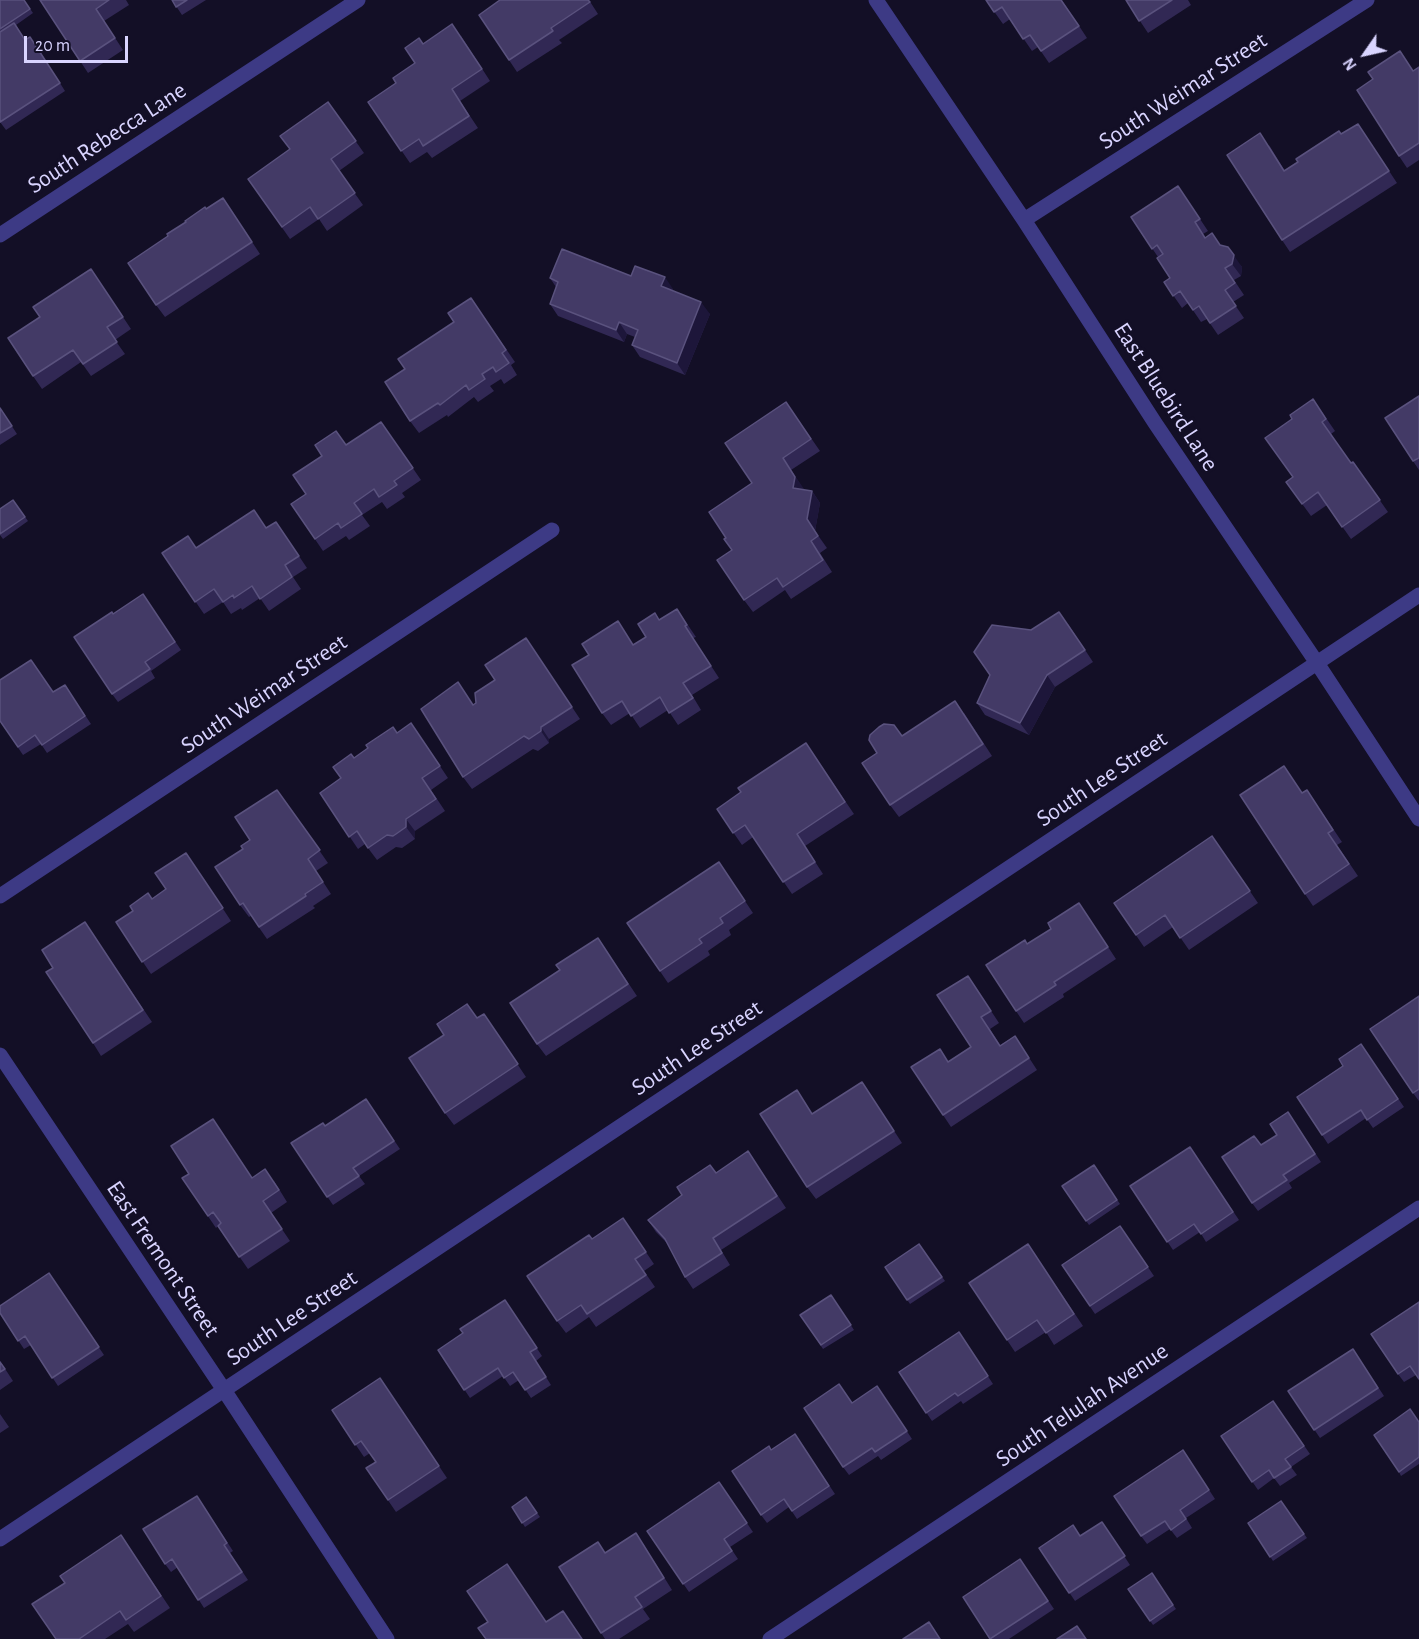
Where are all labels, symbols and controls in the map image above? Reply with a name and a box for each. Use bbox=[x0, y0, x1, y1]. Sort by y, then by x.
scale bar bbox=[27, 24, 130, 62]
north arrow bbox=[1335, 24, 1395, 84]
street label: South Weimar Street bbox=[1094, 26, 1272, 156]
text: 20 m bbox=[35, 37, 70, 55]
text: N bbox=[1340, 55, 1360, 73]
street label: South Rebecca Lane bbox=[22, 76, 192, 200]
street label: East Bluebird Lane bbox=[1107, 317, 1225, 477]
street label: South Weimar Street bbox=[175, 628, 353, 760]
street label: South Lee Street bbox=[1031, 725, 1173, 833]
street label: South Lee Street bbox=[626, 994, 768, 1102]
street label: East Fremont Street bbox=[100, 1175, 226, 1343]
street label: South Lee Street bbox=[221, 1264, 363, 1372]
street label: South Telulah Avenue bbox=[990, 1337, 1174, 1473]

